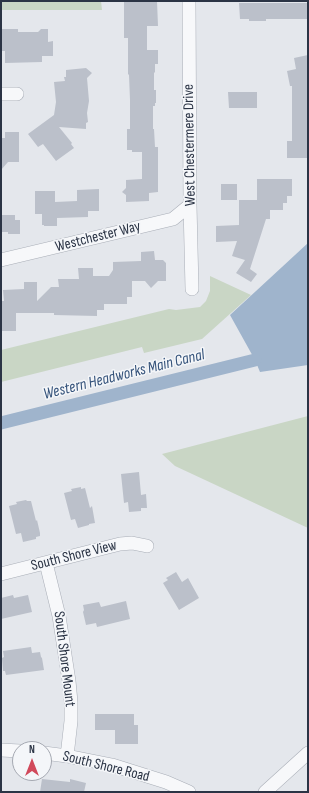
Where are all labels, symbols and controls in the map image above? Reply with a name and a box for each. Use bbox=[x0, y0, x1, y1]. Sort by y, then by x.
street label: West Chestermere Drive bbox=[180, 84, 200, 206]
street label: Westchester Way bbox=[54, 218, 142, 256]
water label: Western Headworks Main Canal bbox=[41, 346, 207, 404]
street label: South Shore View bbox=[29, 537, 119, 575]
street label: South Shore Mount bbox=[49, 610, 79, 708]
north arrow bbox=[12, 741, 52, 781]
text: N bbox=[29, 743, 35, 756]
street label: South Shore Road bbox=[61, 748, 151, 786]

